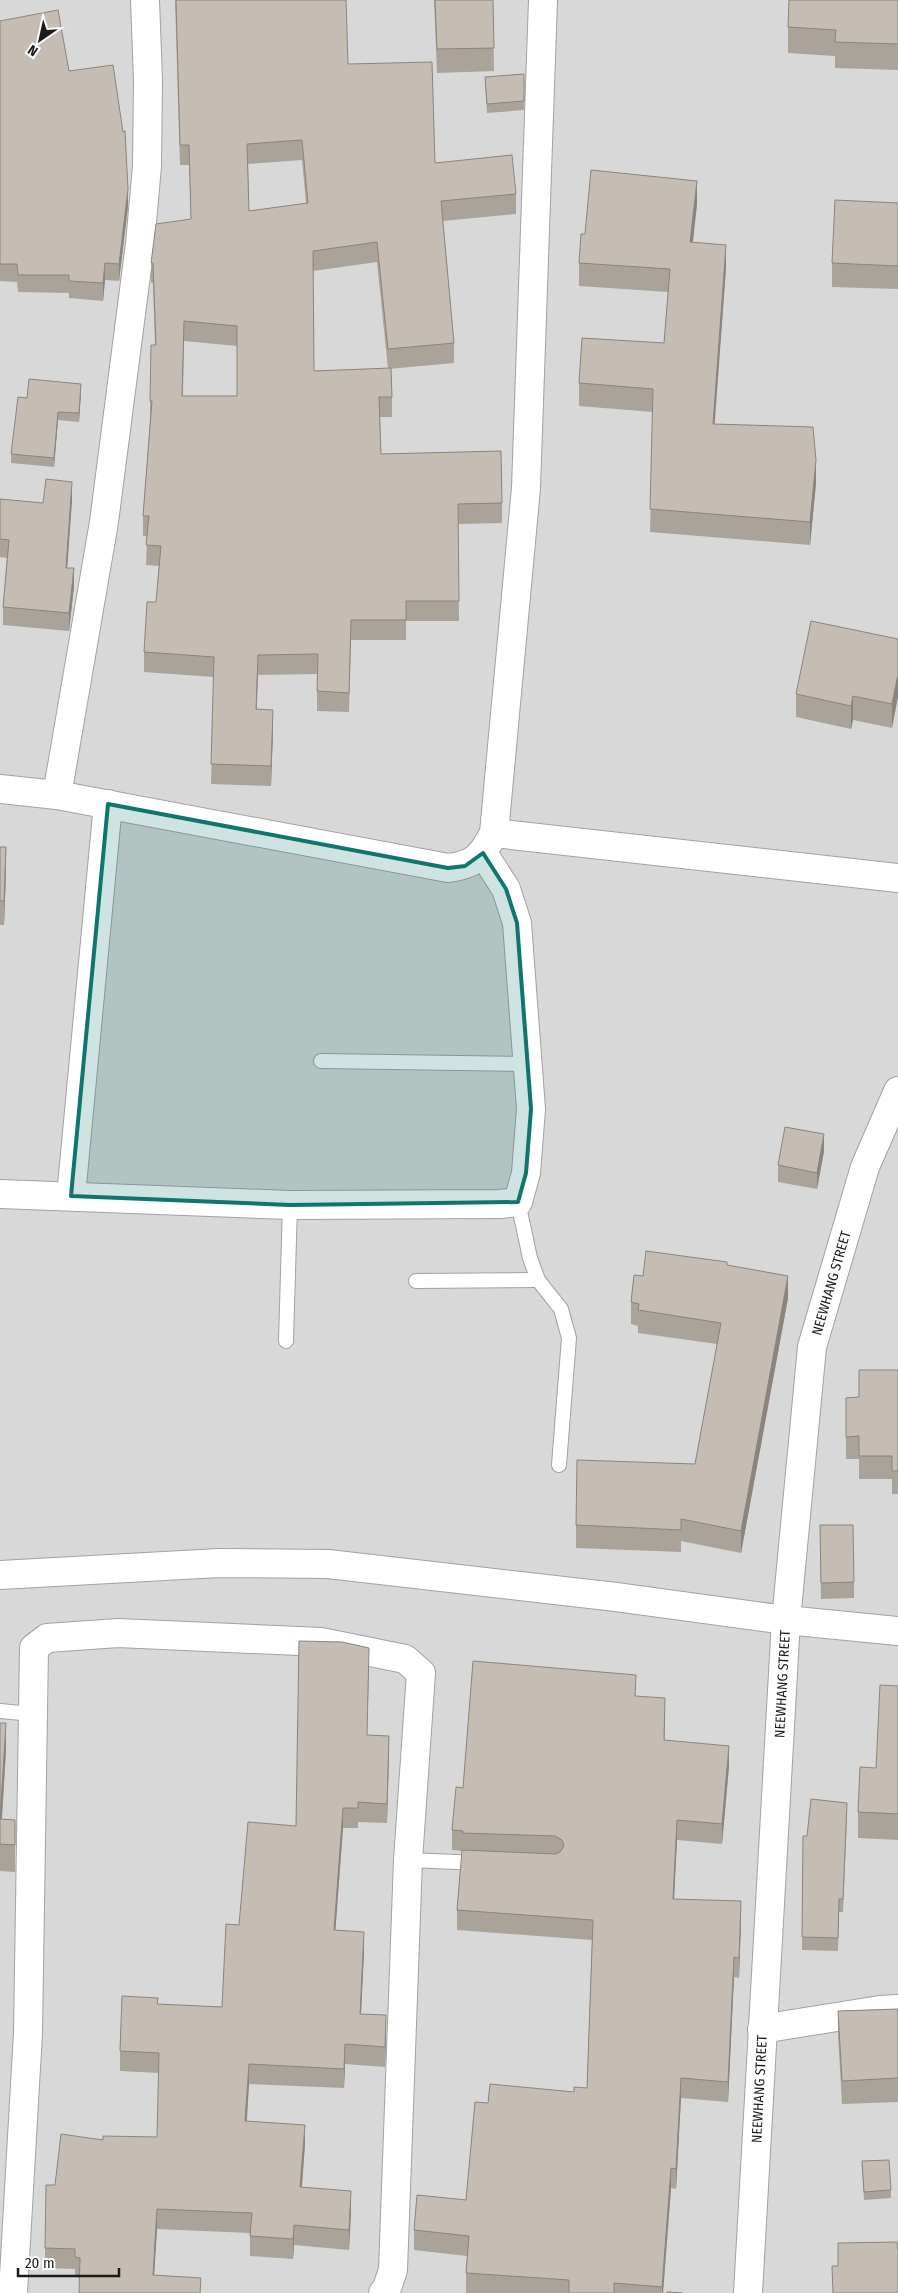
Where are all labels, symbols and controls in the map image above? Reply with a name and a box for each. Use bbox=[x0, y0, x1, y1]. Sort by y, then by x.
north arrow bbox=[15, 15, 65, 65]
text: N bbox=[25, 41, 41, 60]
street label: NEEWHANG STREET bbox=[808, 1228, 855, 1337]
street label: NEEWHANG STREET bbox=[771, 1629, 794, 1738]
street label: NEEWHANG STREET bbox=[748, 2034, 771, 2143]
scale bar bbox=[18, 2246, 119, 2278]
text: 20 m bbox=[25, 2254, 55, 2272]

